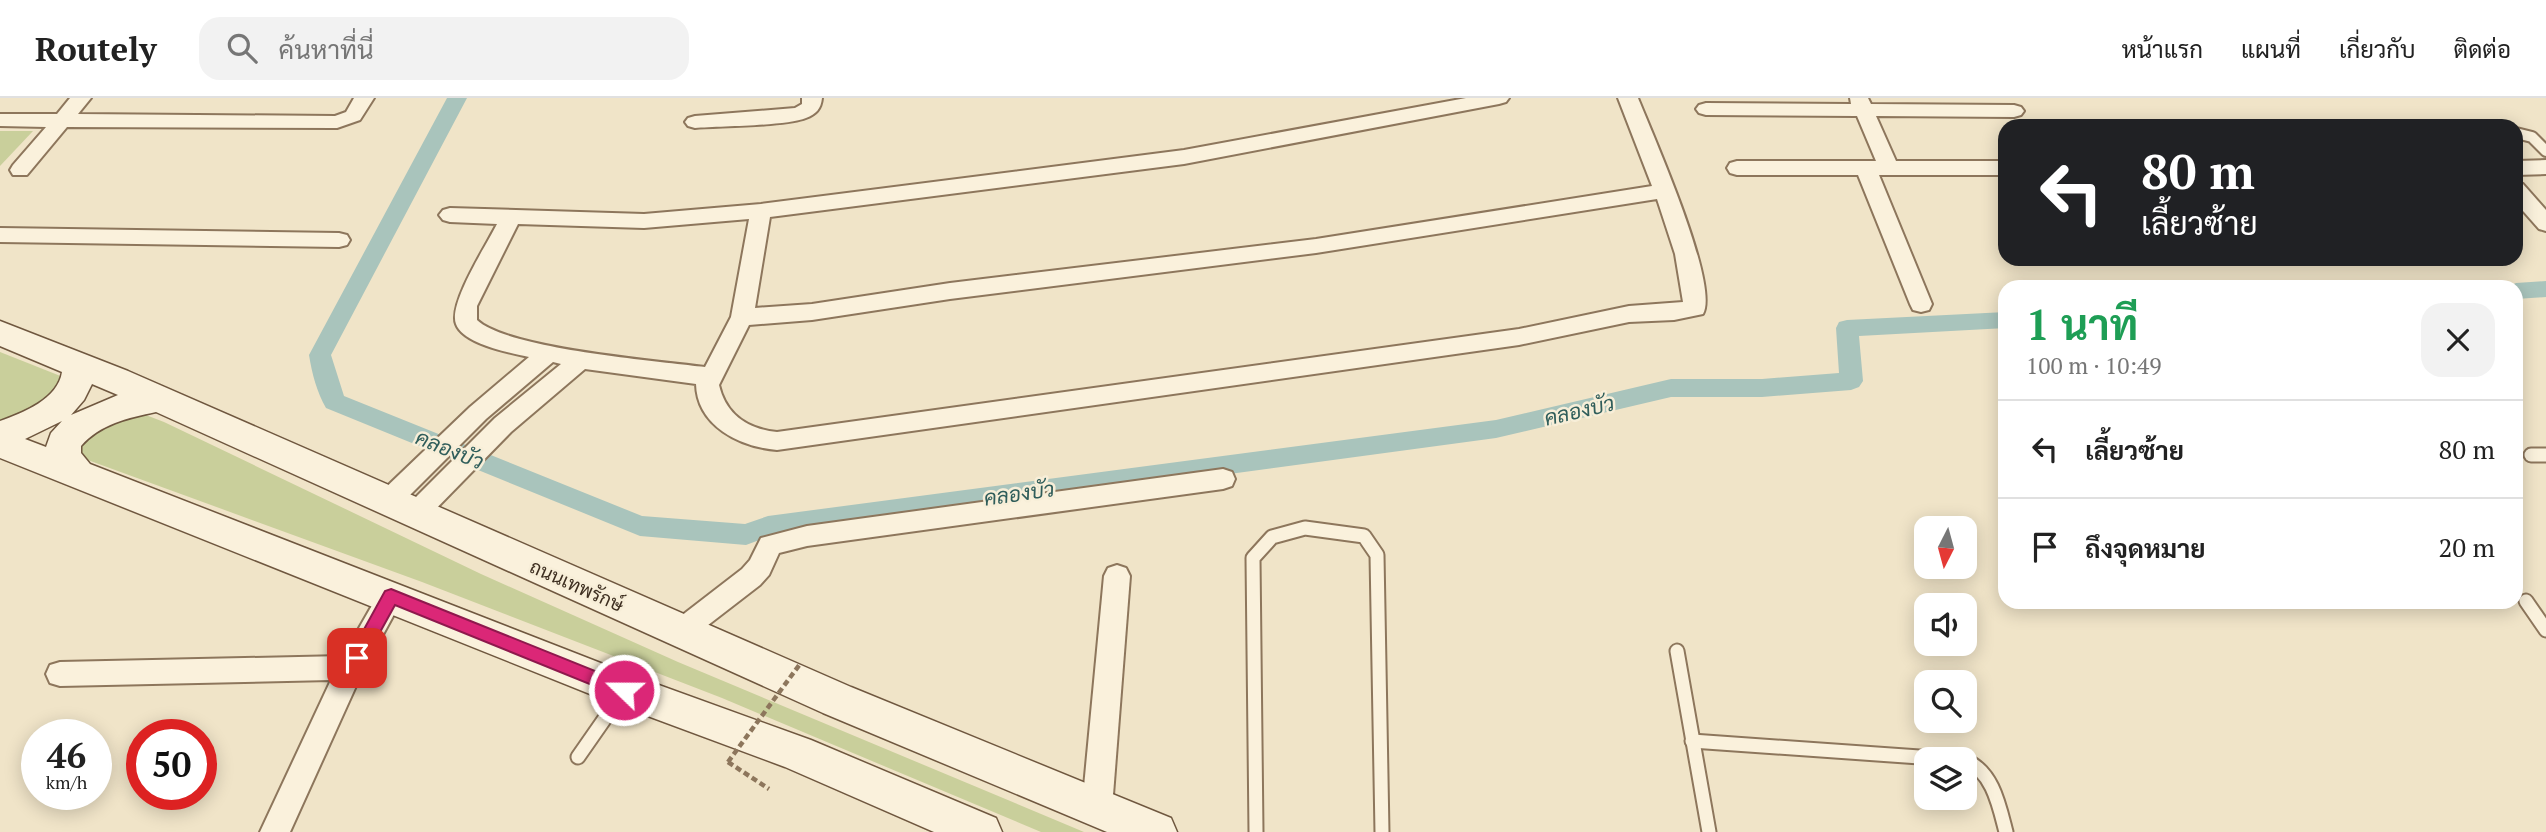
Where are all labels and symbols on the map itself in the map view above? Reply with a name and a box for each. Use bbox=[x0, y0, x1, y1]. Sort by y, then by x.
water label: คลองบัว bbox=[1541, 388, 1617, 432]
water label: คลองบัว bbox=[412, 423, 488, 475]
water label: คลองบัว bbox=[982, 474, 1056, 512]
north arrow bbox=[1914, 516, 1978, 579]
street label: ถนนเทพรักษ์ bbox=[526, 553, 629, 617]
pin bbox=[327, 628, 387, 688]
position arrow bbox=[587, 653, 661, 727]
speed limit sign: 50 bbox=[126, 719, 217, 810]

